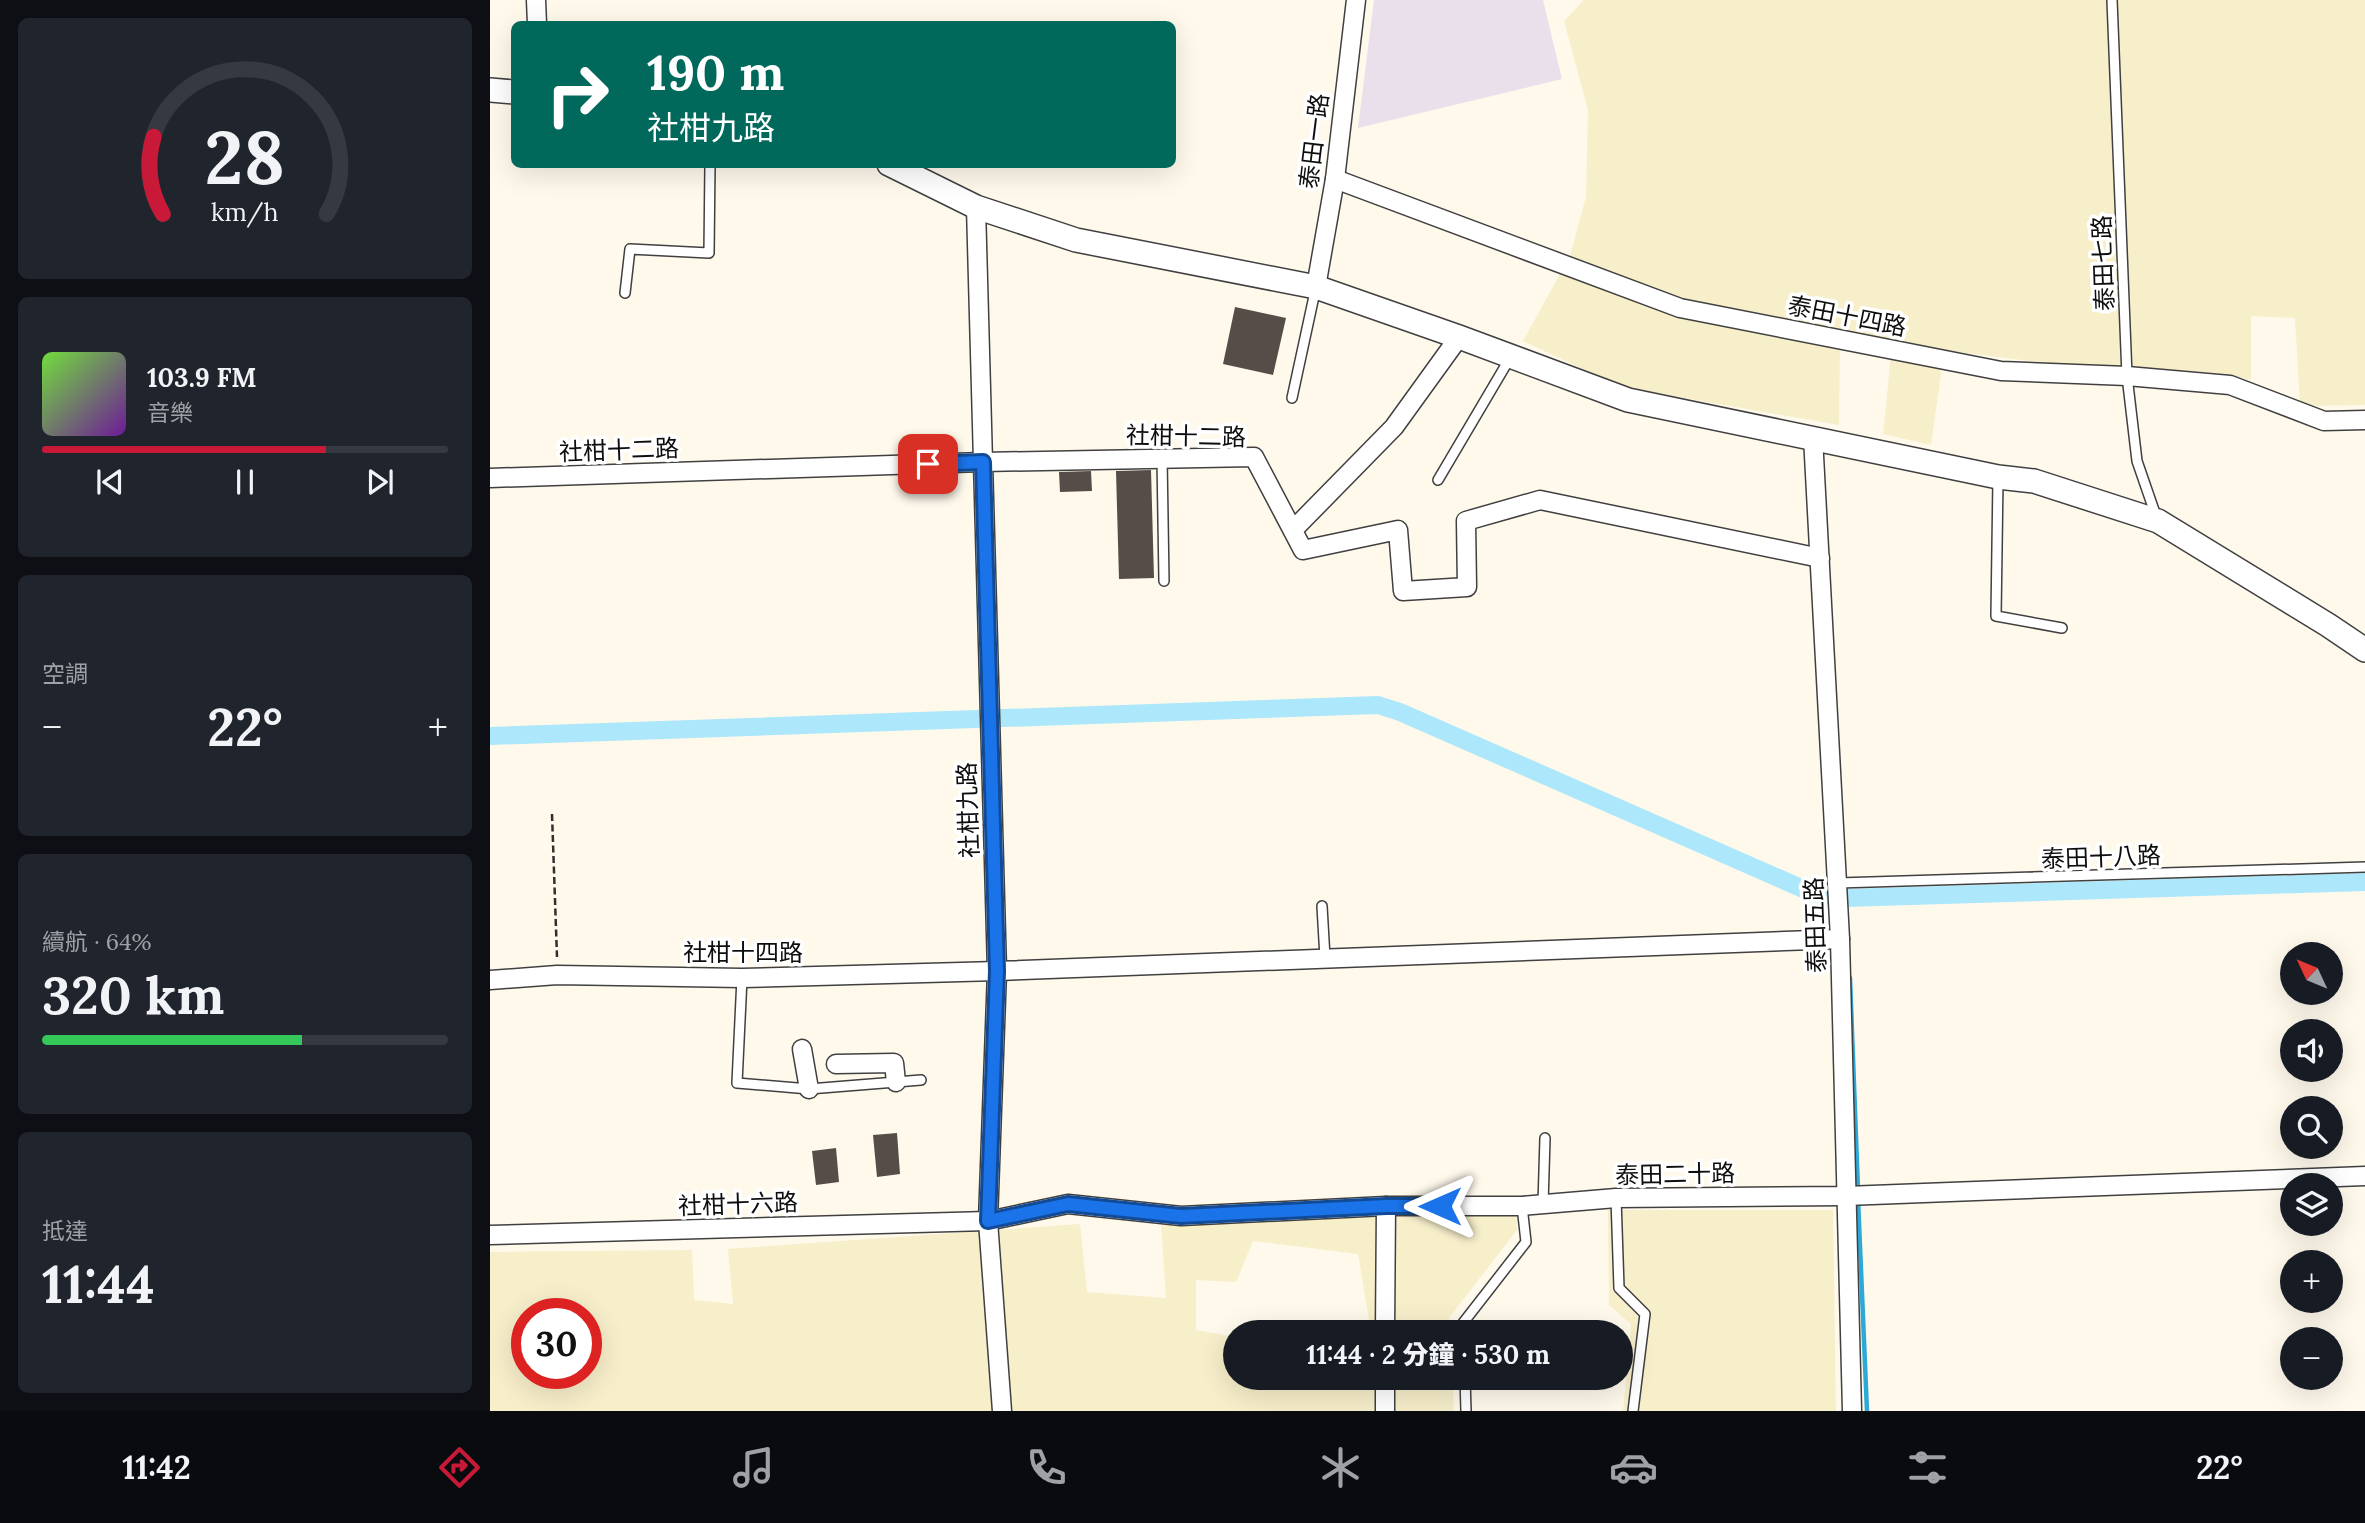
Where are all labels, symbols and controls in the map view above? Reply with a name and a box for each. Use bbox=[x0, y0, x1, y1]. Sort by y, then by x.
text: 190 m bbox=[647, 41, 784, 103]
icon: right bbox=[532, 49, 623, 140]
street label: 泰田一路 bbox=[1293, 91, 1335, 191]
text: 社柑九路 bbox=[647, 107, 775, 148]
text: 28 bbox=[205, 112, 285, 205]
text: km/h bbox=[211, 196, 279, 228]
street label: 泰田七路 bbox=[2086, 214, 2120, 312]
street label: 泰田十四路 bbox=[1785, 289, 1909, 343]
text: 103.9 FM bbox=[147, 361, 257, 394]
text: 音樂 bbox=[147, 398, 193, 427]
street label: 社柑十二路 bbox=[1126, 419, 1246, 453]
street label: 社柑十二路 bbox=[558, 432, 680, 468]
pin bbox=[898, 434, 958, 494]
icon: arrive bbox=[909, 445, 947, 483]
icon: previous bbox=[91, 463, 129, 501]
icon: pause bbox=[226, 463, 264, 501]
icon: next bbox=[361, 463, 399, 501]
text: 空調 bbox=[42, 659, 88, 688]
text: 22° bbox=[207, 694, 283, 760]
text: − bbox=[42, 703, 62, 751]
text: + bbox=[428, 703, 448, 751]
street label: 社柑九路 bbox=[951, 761, 985, 859]
street label: 泰田十八路 bbox=[2040, 839, 2162, 875]
street label: 泰田五路 bbox=[1798, 876, 1832, 974]
text: 續航 · 64% bbox=[42, 927, 152, 956]
street label: 社柑十四路 bbox=[683, 937, 803, 968]
north arrow bbox=[2280, 942, 2343, 1004]
map controls bbox=[2280, 942, 2343, 1390]
text: 320 km bbox=[42, 962, 224, 1028]
button: sound bbox=[2280, 1019, 2343, 1082]
button: search bbox=[2280, 1096, 2343, 1159]
street label: 泰田二十路 bbox=[1615, 1157, 1735, 1191]
position arrow bbox=[1403, 1169, 1477, 1243]
button: layers bbox=[2280, 1173, 2343, 1236]
street label: 社柑十六路 bbox=[677, 1186, 799, 1222]
text: 抵達 bbox=[42, 1216, 88, 1245]
button: + bbox=[2280, 1250, 2343, 1313]
text: 11:44 bbox=[42, 1251, 155, 1317]
speed limit sign: 30 bbox=[511, 1298, 602, 1389]
button: − bbox=[2280, 1327, 2343, 1390]
text: 11:44 · 2 分鐘 · 530 m bbox=[1306, 1338, 1550, 1371]
icon: directions bbox=[435, 1443, 484, 1492]
icon: music bbox=[729, 1443, 778, 1492]
icon: phone bbox=[1022, 1443, 1071, 1492]
icon: climate bbox=[1316, 1443, 1365, 1492]
icon: car bbox=[1609, 1443, 1658, 1492]
icon: filters bbox=[1903, 1443, 1952, 1492]
text: 11:42 bbox=[122, 1447, 191, 1488]
text: 22° bbox=[2196, 1447, 2243, 1488]

